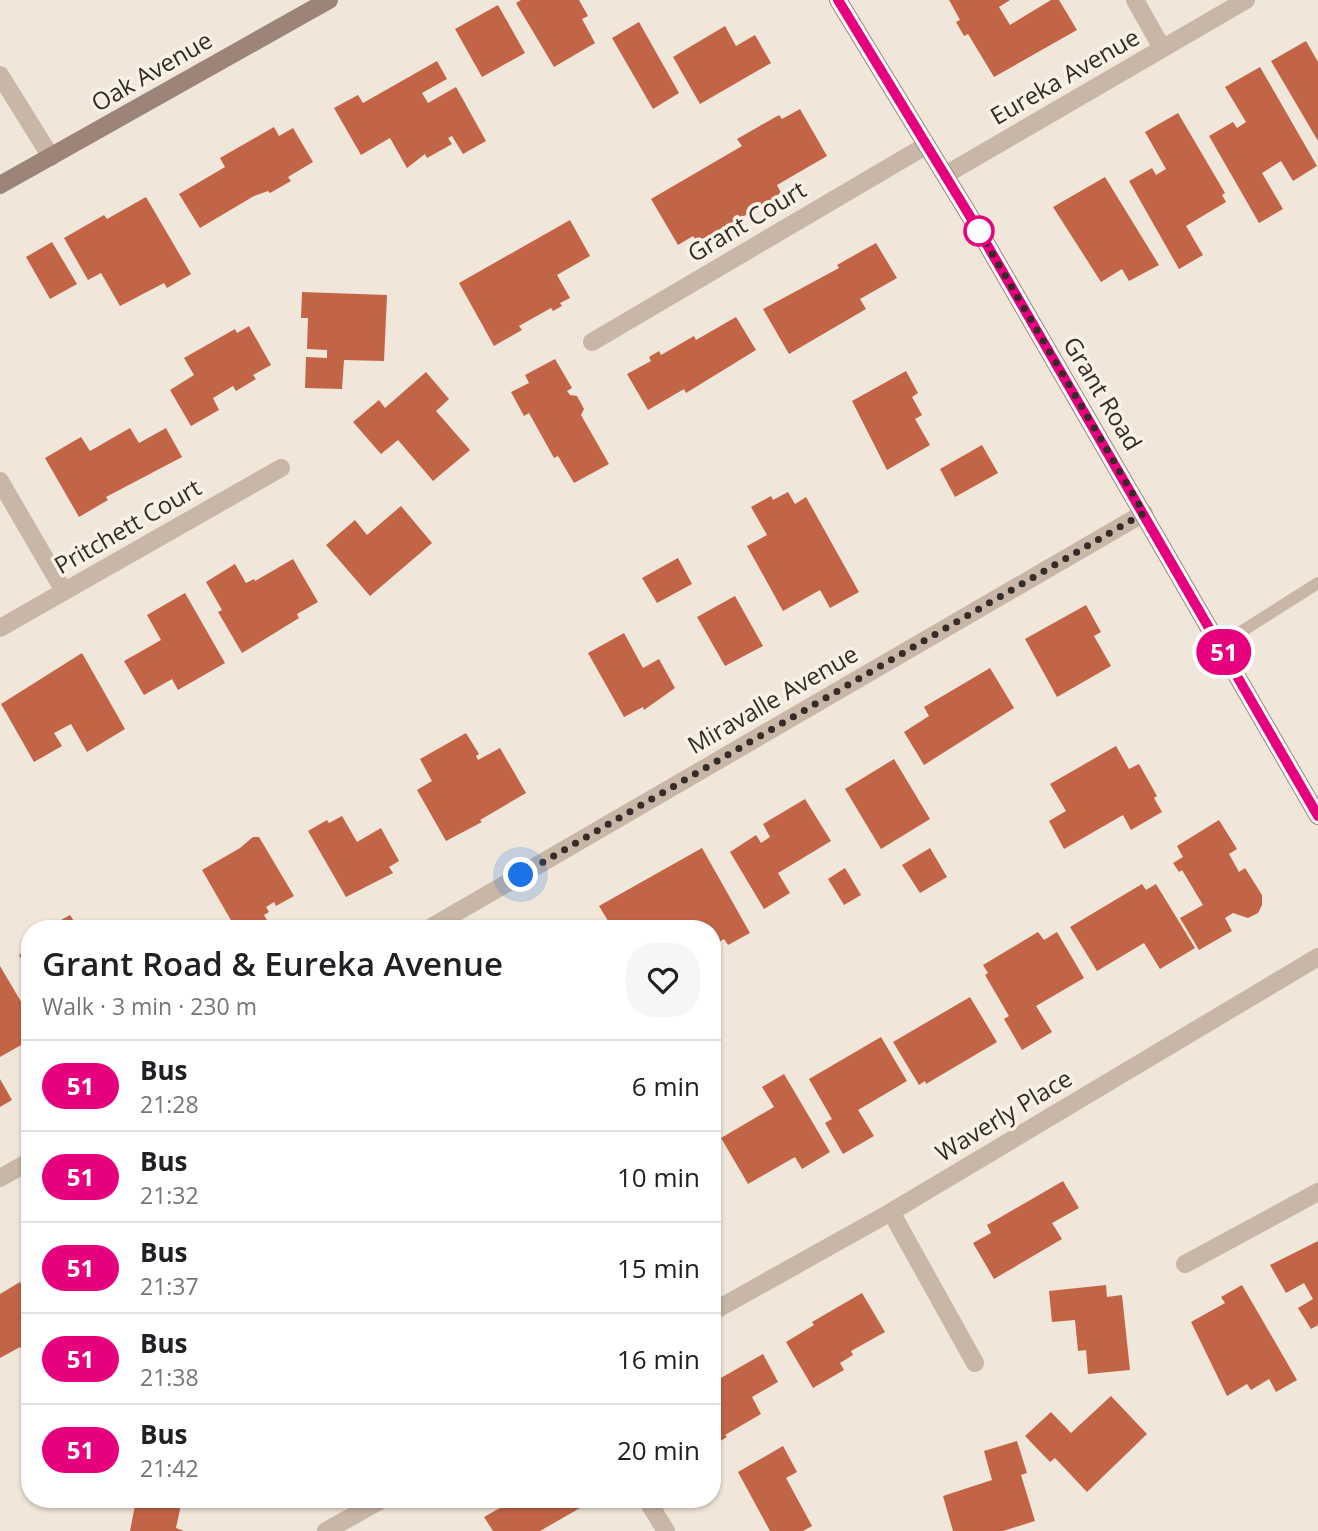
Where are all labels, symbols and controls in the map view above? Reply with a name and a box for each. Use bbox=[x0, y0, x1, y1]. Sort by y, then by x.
street label: Eureka Avenue bbox=[984, 20, 1145, 132]
street label: Oak Avenue bbox=[85, 23, 218, 119]
street label: Grant Court bbox=[681, 172, 812, 269]
unlabelled marker bbox=[964, 216, 994, 246]
street label: Grant Road bbox=[1056, 330, 1150, 456]
street label: Pritchett Court bbox=[48, 470, 207, 581]
line badge: 51 bbox=[1192, 629, 1256, 675]
text: 51 bbox=[1210, 635, 1238, 668]
street label: Miravalle Avenue bbox=[681, 637, 863, 761]
your location bbox=[503, 857, 538, 892]
text: Grant Road & Eureka Avenue bbox=[42, 941, 503, 986]
button: heart bbox=[626, 943, 700, 1017]
text: Walk · 3 min · 230 m bbox=[42, 990, 257, 1022]
text: Bus bbox=[140, 1052, 187, 1088]
street label: Waverly Place bbox=[929, 1061, 1078, 1168]
text: 6 min bbox=[632, 1068, 700, 1104]
text: 51 bbox=[67, 1069, 94, 1102]
text: 21:28 bbox=[140, 1088, 199, 1120]
text: Bus bbox=[140, 1143, 187, 1179]
text: 10 min bbox=[617, 1159, 700, 1195]
text: 51 bbox=[67, 1160, 94, 1193]
text: 21:32 bbox=[140, 1179, 199, 1211]
text: Bus bbox=[140, 1234, 187, 1270]
text: 15 min bbox=[617, 1250, 700, 1286]
text: 51 bbox=[67, 1251, 94, 1284]
text: 21:37 bbox=[140, 1270, 199, 1302]
text: Bus bbox=[140, 1325, 187, 1361]
text: 16 min bbox=[617, 1341, 700, 1377]
text: 51 bbox=[67, 1342, 94, 1375]
text: 21:38 bbox=[140, 1361, 199, 1393]
text: Bus bbox=[140, 1416, 187, 1452]
text: 20 min bbox=[617, 1432, 700, 1468]
text: 51 bbox=[67, 1433, 94, 1466]
text: 21:42 bbox=[140, 1452, 199, 1484]

